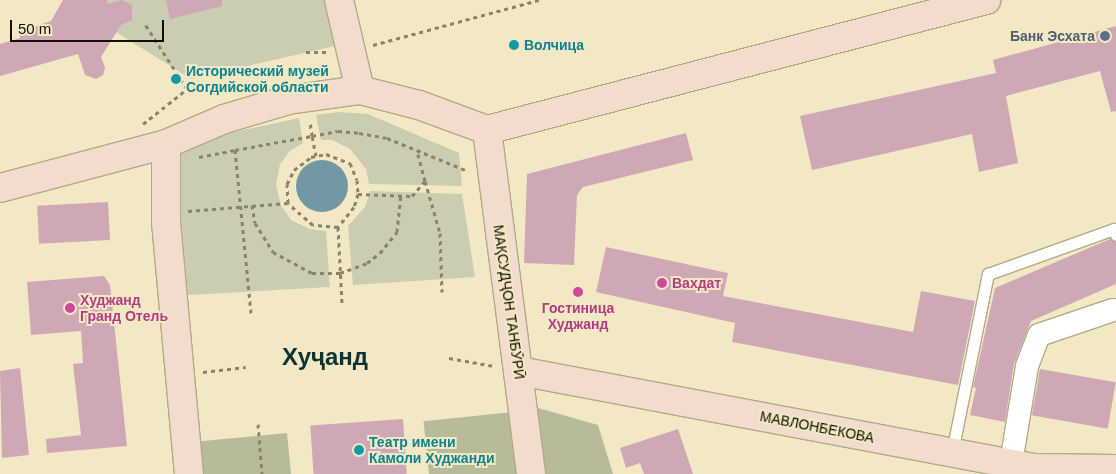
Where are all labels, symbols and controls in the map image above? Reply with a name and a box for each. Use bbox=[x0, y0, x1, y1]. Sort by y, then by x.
scale bar bbox=[12, 10, 166, 42]
text: 50 m bbox=[18, 20, 51, 37]
place label: Банк Эсхата bbox=[1010, 28, 1095, 44]
marker: Банк Эсхата bbox=[1099, 30, 1111, 42]
place label: Волчица bbox=[524, 37, 584, 53]
marker: Волчица bbox=[508, 39, 520, 51]
place label: Исторический музей Согдийской области bbox=[186, 63, 329, 95]
marker: Исторический музей Согдийской области bbox=[170, 73, 182, 85]
street label: МАҚСУДҶОН ТАНБӮРӢ bbox=[490, 224, 528, 380]
place label: Вахдат bbox=[672, 275, 721, 291]
marker: Вахдат bbox=[656, 277, 668, 289]
marker: Гостиница Худжанд bbox=[572, 286, 584, 298]
place label: Худжанд Гранд Отель bbox=[80, 292, 168, 324]
place label: Гостиница Худжанд bbox=[542, 300, 614, 332]
marker: Худжанд Гранд Отель bbox=[64, 302, 76, 314]
district label: Хуҷанд bbox=[282, 343, 368, 371]
street label: МАВЛОНБЕКОВА bbox=[758, 408, 876, 446]
place label: Театр имени Камоли Худжанди bbox=[369, 434, 495, 467]
marker: Театр имени Камоли Худжанди bbox=[353, 444, 365, 456]

